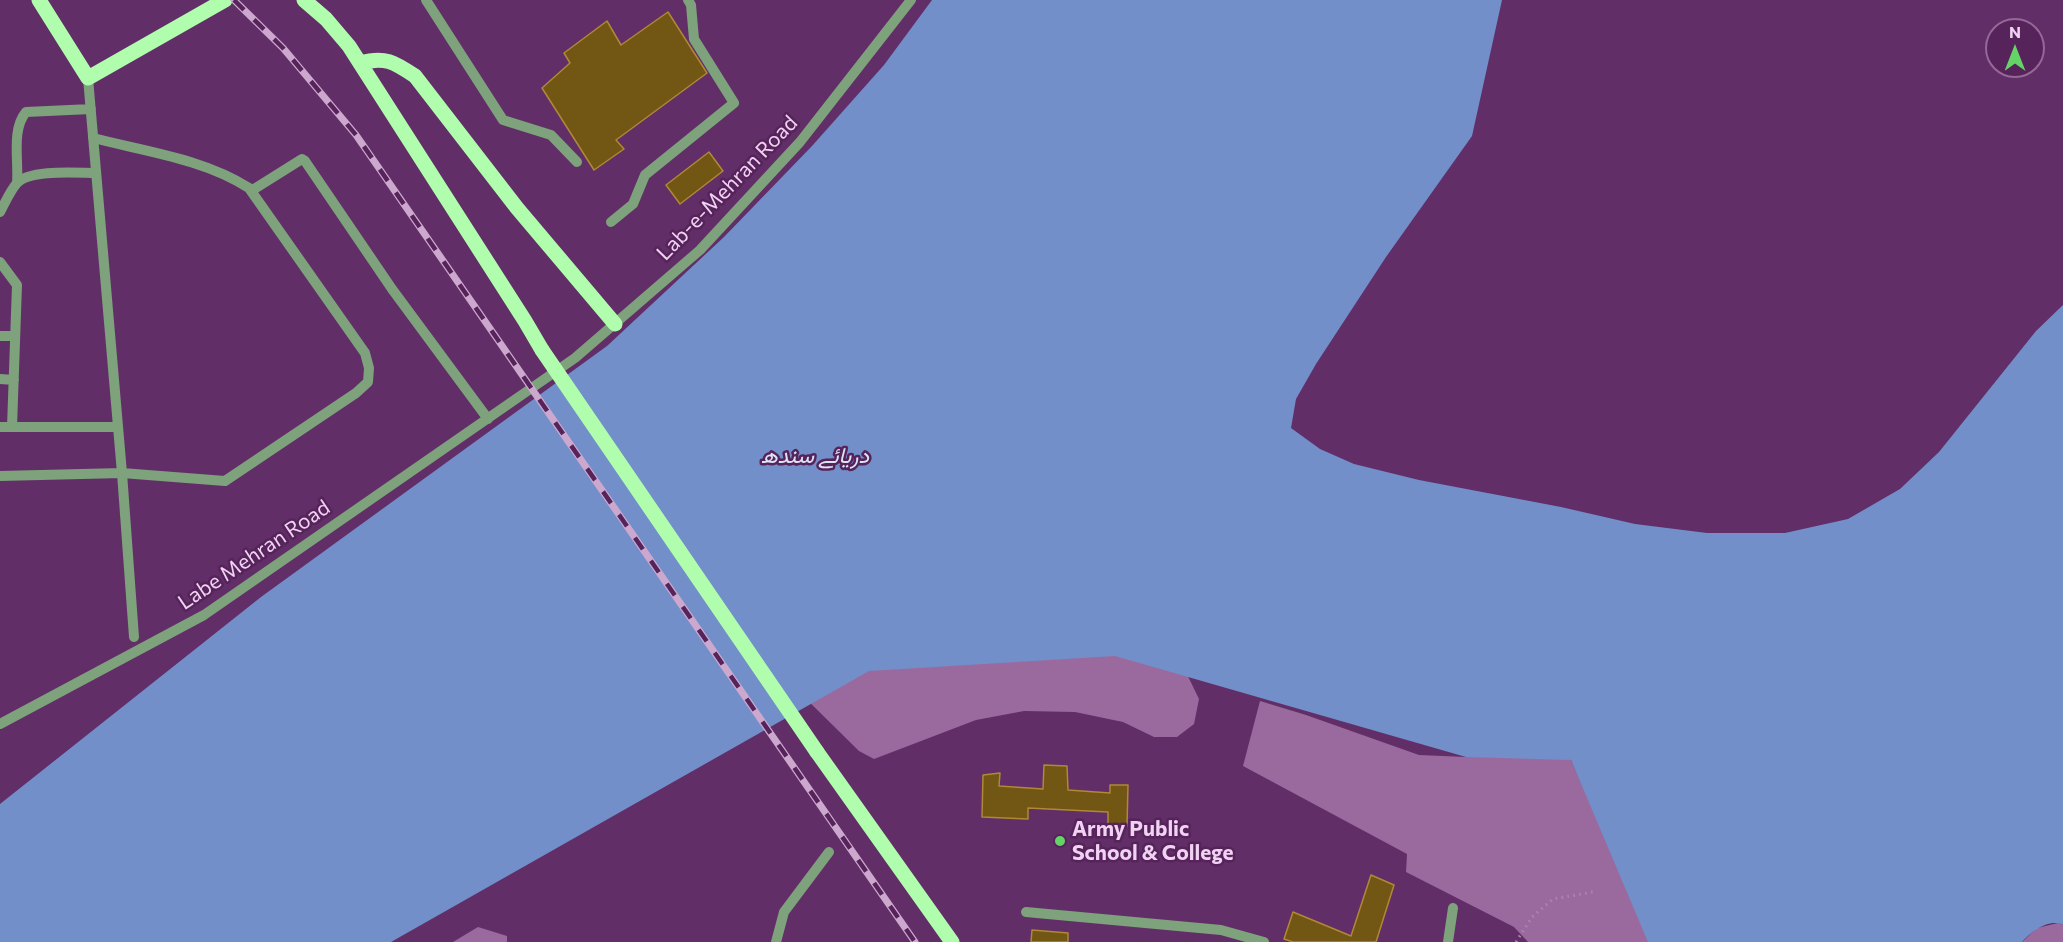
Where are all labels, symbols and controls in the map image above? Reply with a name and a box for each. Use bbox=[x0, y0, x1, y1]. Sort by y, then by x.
north arrow bbox=[1985, 18, 2045, 78]
text: N bbox=[2009, 22, 2021, 41]
street label: Lab-e-Mehran Road bbox=[651, 110, 803, 266]
water label: دریائے سندھ bbox=[761, 443, 869, 469]
street label: Labe Mehran Road bbox=[173, 495, 335, 615]
place label: Army Public School & College bbox=[1072, 816, 1234, 866]
marker: Army Public School & College bbox=[1053, 834, 1067, 848]

